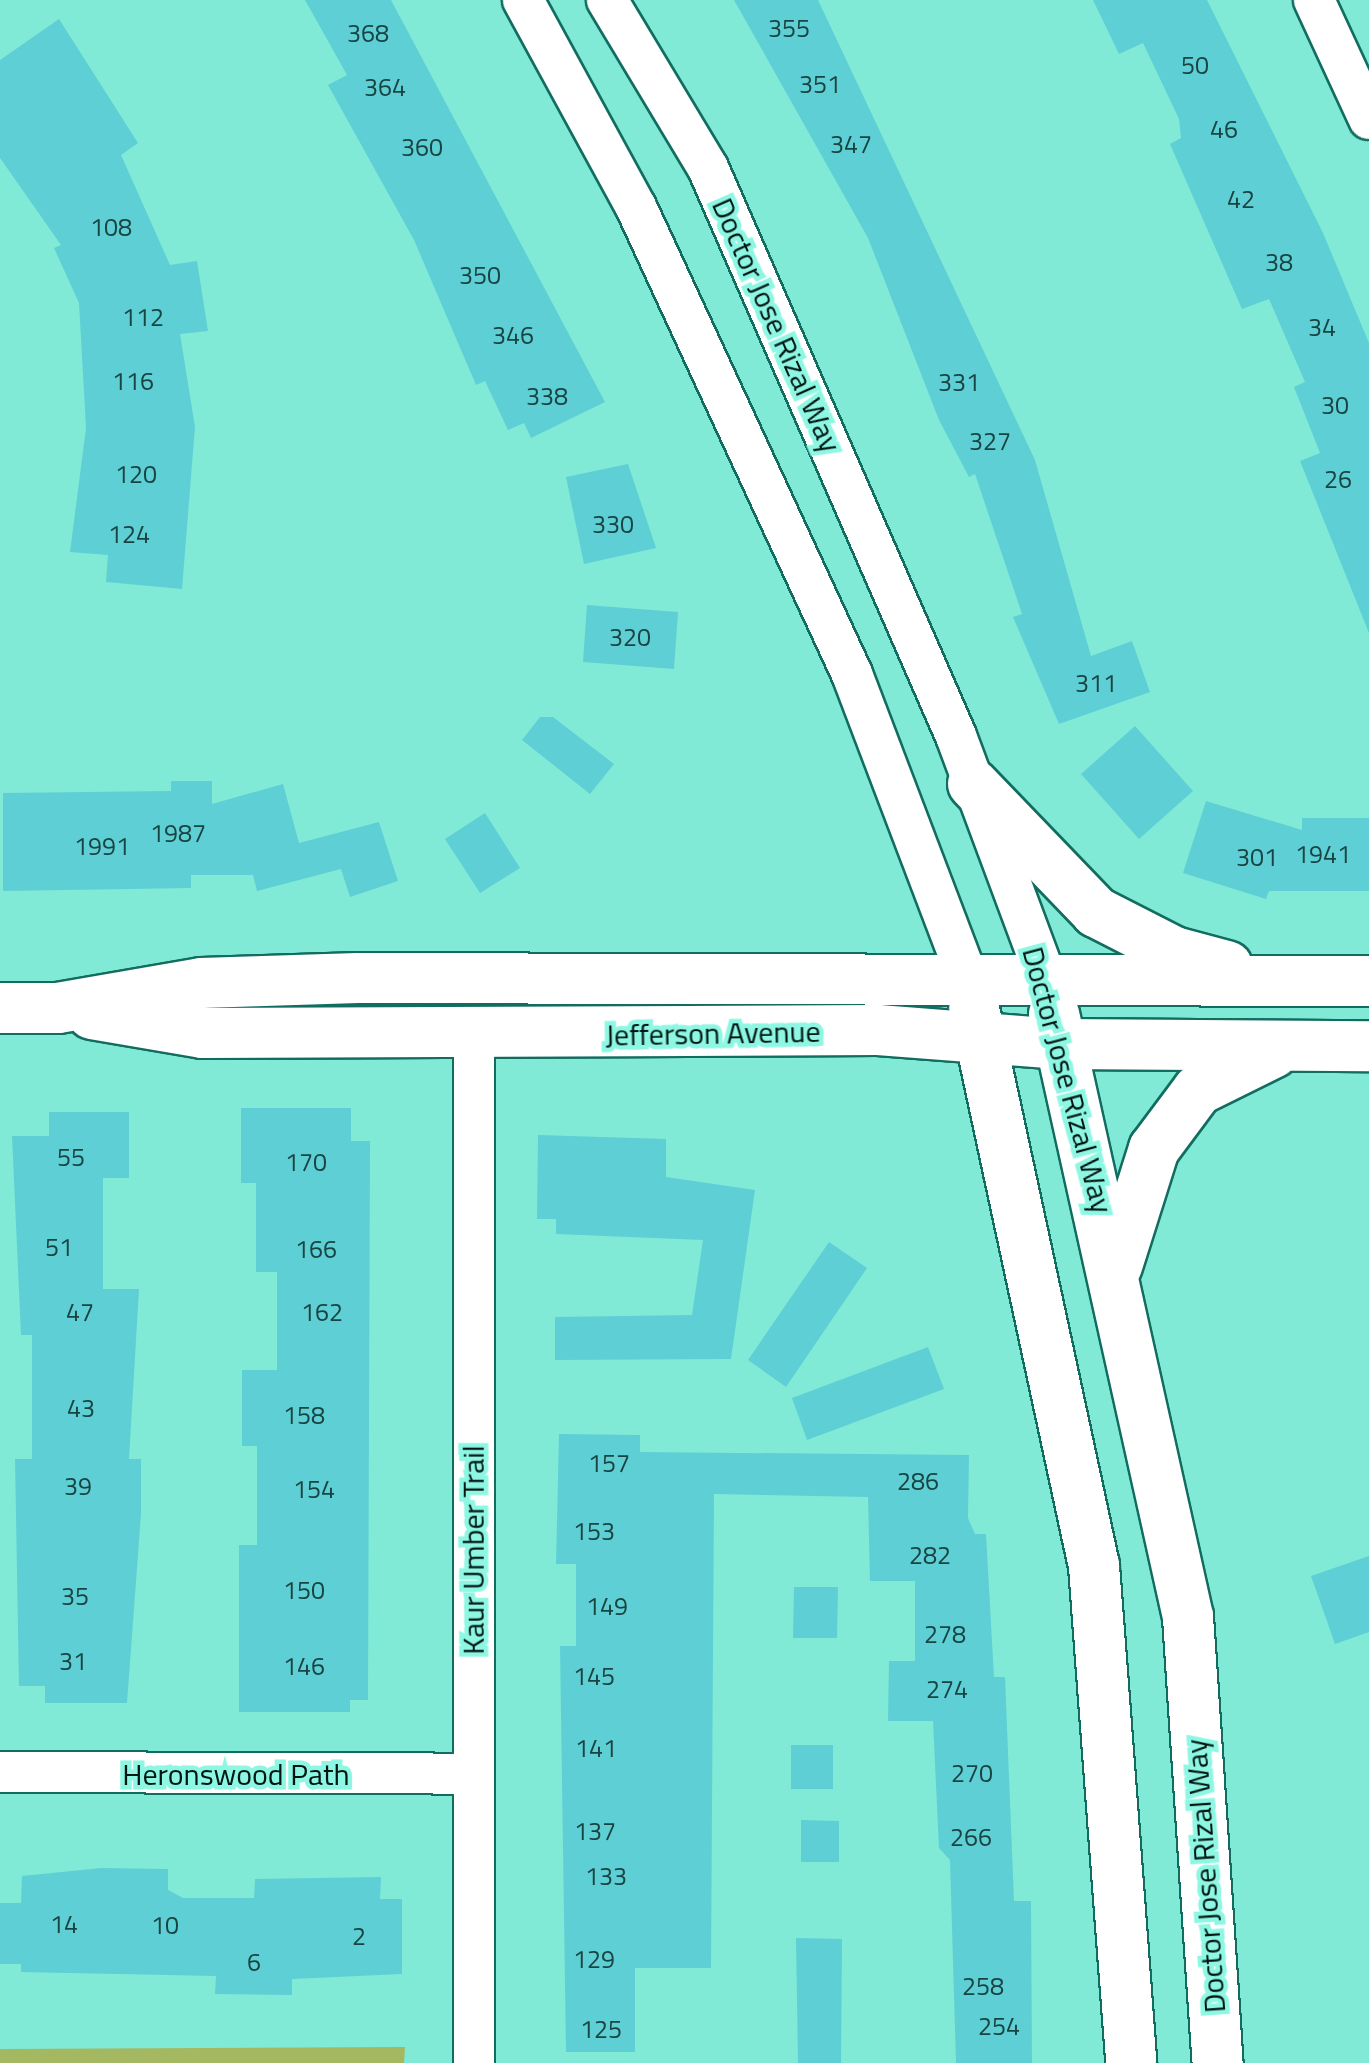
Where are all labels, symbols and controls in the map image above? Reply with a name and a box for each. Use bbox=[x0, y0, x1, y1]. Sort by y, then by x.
house number: 355 bbox=[768, 13, 810, 43]
house number: 368 bbox=[347, 18, 389, 48]
house number: 50 bbox=[1181, 50, 1209, 80]
house number: 351 bbox=[799, 69, 841, 99]
house number: 364 bbox=[364, 72, 406, 102]
house number: 46 bbox=[1210, 114, 1238, 144]
house number: 347 bbox=[830, 129, 872, 159]
house number: 360 bbox=[401, 132, 443, 162]
house number: 42 bbox=[1227, 184, 1255, 214]
street label: Doctor Jose Rizal Way bbox=[705, 192, 849, 458]
house number: 108 bbox=[90, 212, 132, 242]
house number: 38 bbox=[1265, 247, 1293, 277]
house number: 350 bbox=[459, 260, 501, 290]
house number: 112 bbox=[122, 302, 164, 332]
house number: 34 bbox=[1308, 312, 1336, 342]
house number: 346 bbox=[492, 320, 534, 350]
house number: 116 bbox=[112, 366, 154, 396]
house number: 331 bbox=[938, 367, 980, 397]
house number: 338 bbox=[526, 381, 568, 411]
house number: 30 bbox=[1321, 390, 1349, 420]
house number: 327 bbox=[969, 426, 1011, 456]
house number: 120 bbox=[115, 459, 157, 489]
house number: 26 bbox=[1324, 464, 1352, 494]
house number: 330 bbox=[592, 509, 634, 539]
house number: 124 bbox=[108, 519, 150, 549]
house number: 320 bbox=[609, 622, 651, 652]
house number: 311 bbox=[1075, 668, 1117, 698]
house number: 1987 bbox=[150, 818, 206, 848]
house number: 1991 bbox=[74, 831, 130, 861]
house number: 1941 bbox=[1295, 839, 1351, 869]
house number: 301 bbox=[1236, 842, 1278, 872]
street label: Doctor Jose Rizal Way bbox=[1015, 943, 1121, 1217]
street label: Jefferson Avenue bbox=[605, 1013, 821, 1053]
house number: 55 bbox=[57, 1142, 85, 1172]
house number: 170 bbox=[285, 1147, 327, 1177]
house number: 51 bbox=[45, 1232, 73, 1262]
house number: 166 bbox=[295, 1234, 337, 1264]
house number: 47 bbox=[66, 1297, 94, 1327]
house number: 162 bbox=[301, 1297, 343, 1327]
house number: 43 bbox=[67, 1393, 95, 1423]
house number: 158 bbox=[283, 1400, 325, 1430]
street label: Kaur Umber Trail bbox=[455, 1445, 491, 1655]
house number: 157 bbox=[588, 1448, 630, 1478]
house number: 286 bbox=[897, 1466, 939, 1496]
house number: 39 bbox=[64, 1471, 92, 1501]
house number: 154 bbox=[293, 1474, 335, 1504]
house number: 153 bbox=[573, 1516, 615, 1546]
house number: 282 bbox=[909, 1540, 951, 1570]
house number: 150 bbox=[283, 1575, 325, 1605]
house number: 35 bbox=[61, 1581, 89, 1611]
house number: 149 bbox=[586, 1591, 628, 1621]
house number: 278 bbox=[924, 1619, 966, 1649]
house number: 31 bbox=[59, 1646, 87, 1676]
house number: 146 bbox=[283, 1651, 325, 1681]
house number: 145 bbox=[573, 1661, 615, 1691]
house number: 274 bbox=[926, 1674, 968, 1704]
house number: 141 bbox=[575, 1733, 617, 1763]
street label: Doctor Jose Rizal Way bbox=[1177, 1738, 1233, 2014]
street label: Heronswood Path bbox=[122, 1756, 350, 1792]
house number: 270 bbox=[951, 1758, 993, 1788]
house number: 137 bbox=[574, 1816, 616, 1846]
house number: 266 bbox=[950, 1822, 992, 1852]
house number: 133 bbox=[585, 1861, 627, 1891]
house number: 14 bbox=[50, 1909, 78, 1939]
house number: 10 bbox=[151, 1910, 179, 1940]
house number: 2 bbox=[352, 1921, 366, 1951]
house number: 129 bbox=[573, 1944, 615, 1974]
house number: 6 bbox=[247, 1947, 261, 1977]
house number: 258 bbox=[962, 1971, 1004, 2001]
house number: 254 bbox=[978, 2011, 1020, 2041]
house number: 125 bbox=[580, 2014, 622, 2044]

